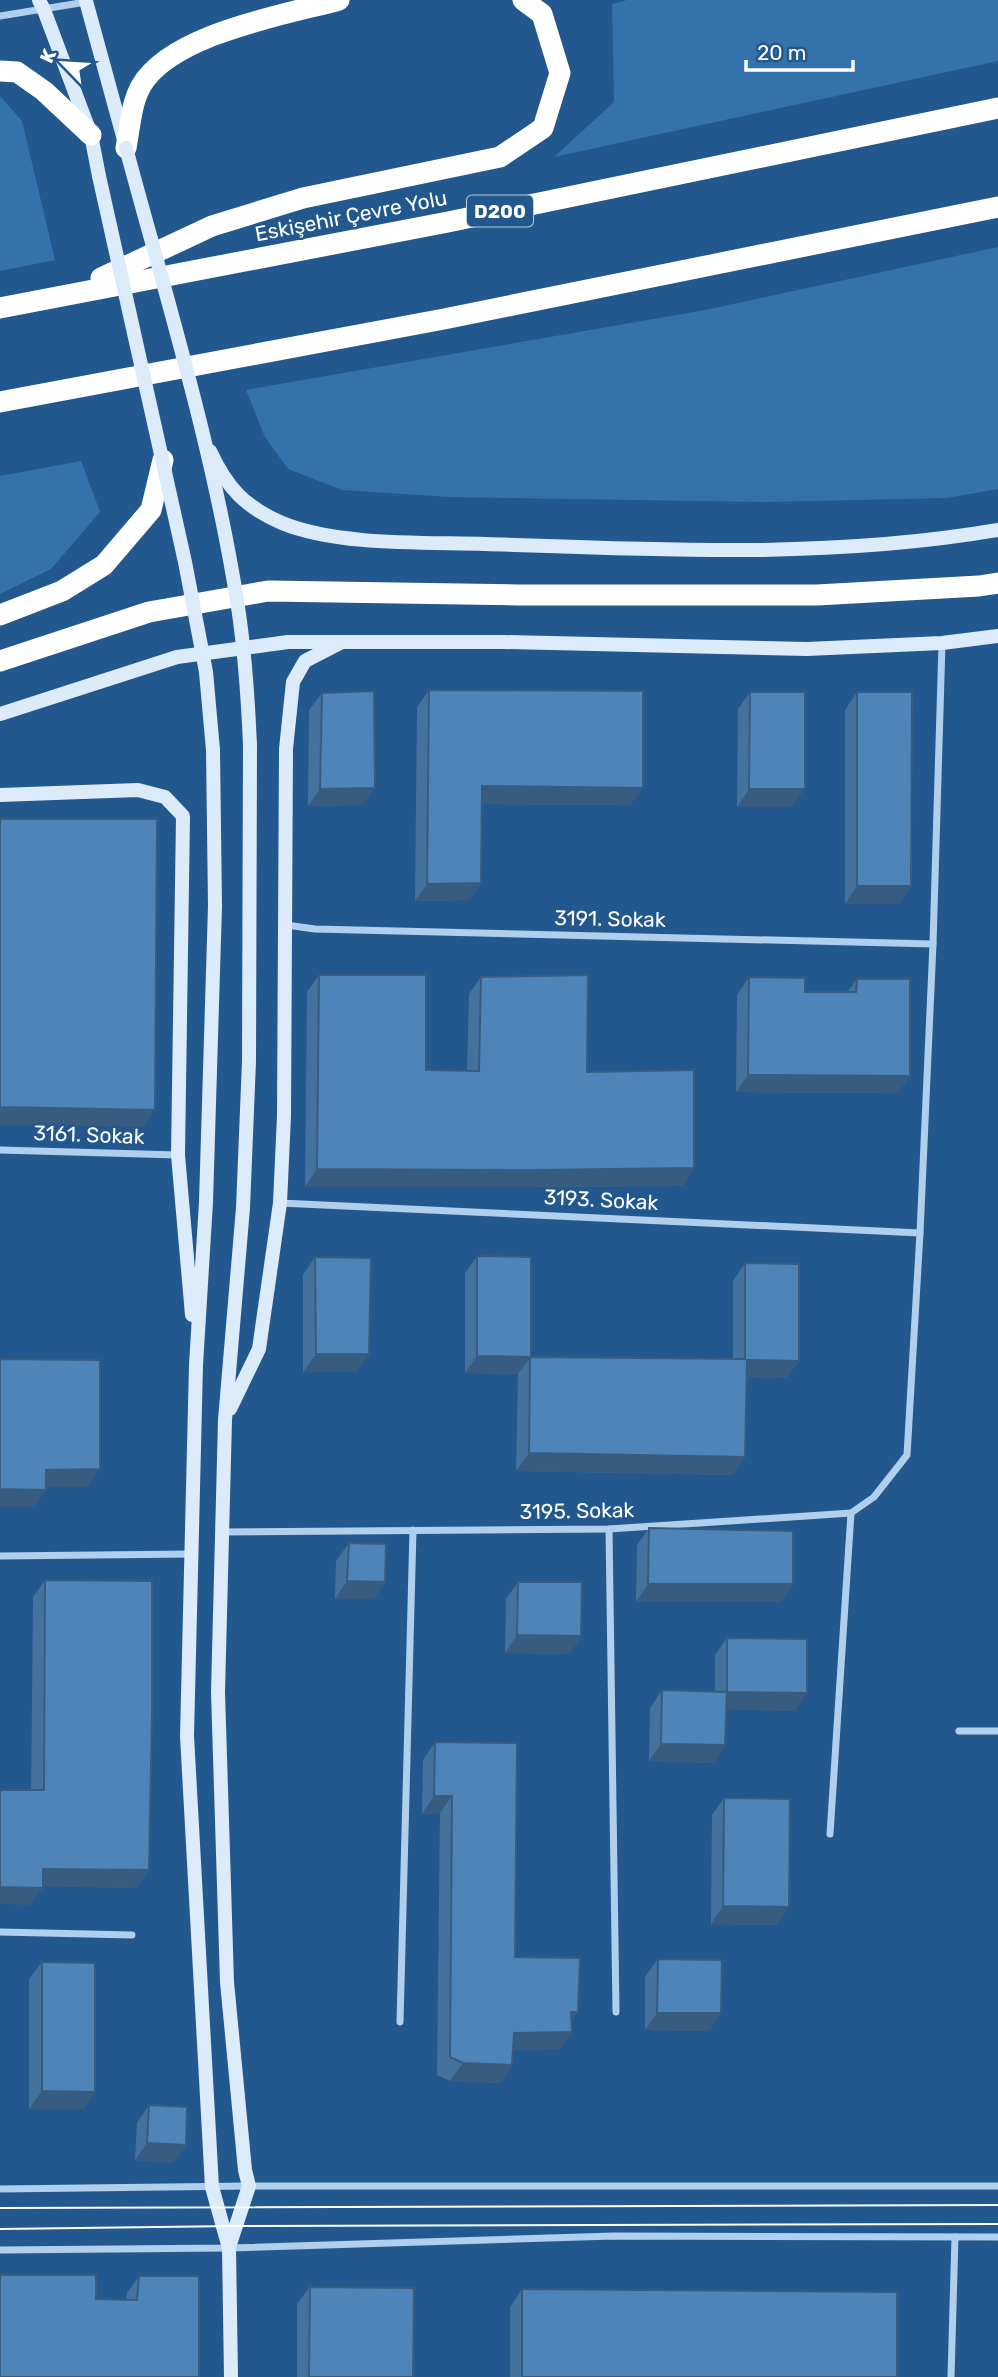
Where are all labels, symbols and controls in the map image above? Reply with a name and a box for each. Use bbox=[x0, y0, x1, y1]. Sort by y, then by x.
north arrow bbox=[28, 28, 98, 98]
scale bar bbox=[746, 28, 853, 72]
text: 20 m bbox=[757, 40, 806, 65]
text: K bbox=[35, 45, 61, 67]
street label: Eskişehir Çevre Yolu bbox=[253, 185, 449, 246]
road number: D200 bbox=[467, 196, 533, 226]
street label: 3191. Sokak bbox=[554, 905, 666, 932]
street label: 3161. Sokak bbox=[33, 1120, 145, 1149]
street label: 3193. Sokak bbox=[543, 1184, 659, 1215]
street label: 3195. Sokak bbox=[519, 1497, 635, 1524]

